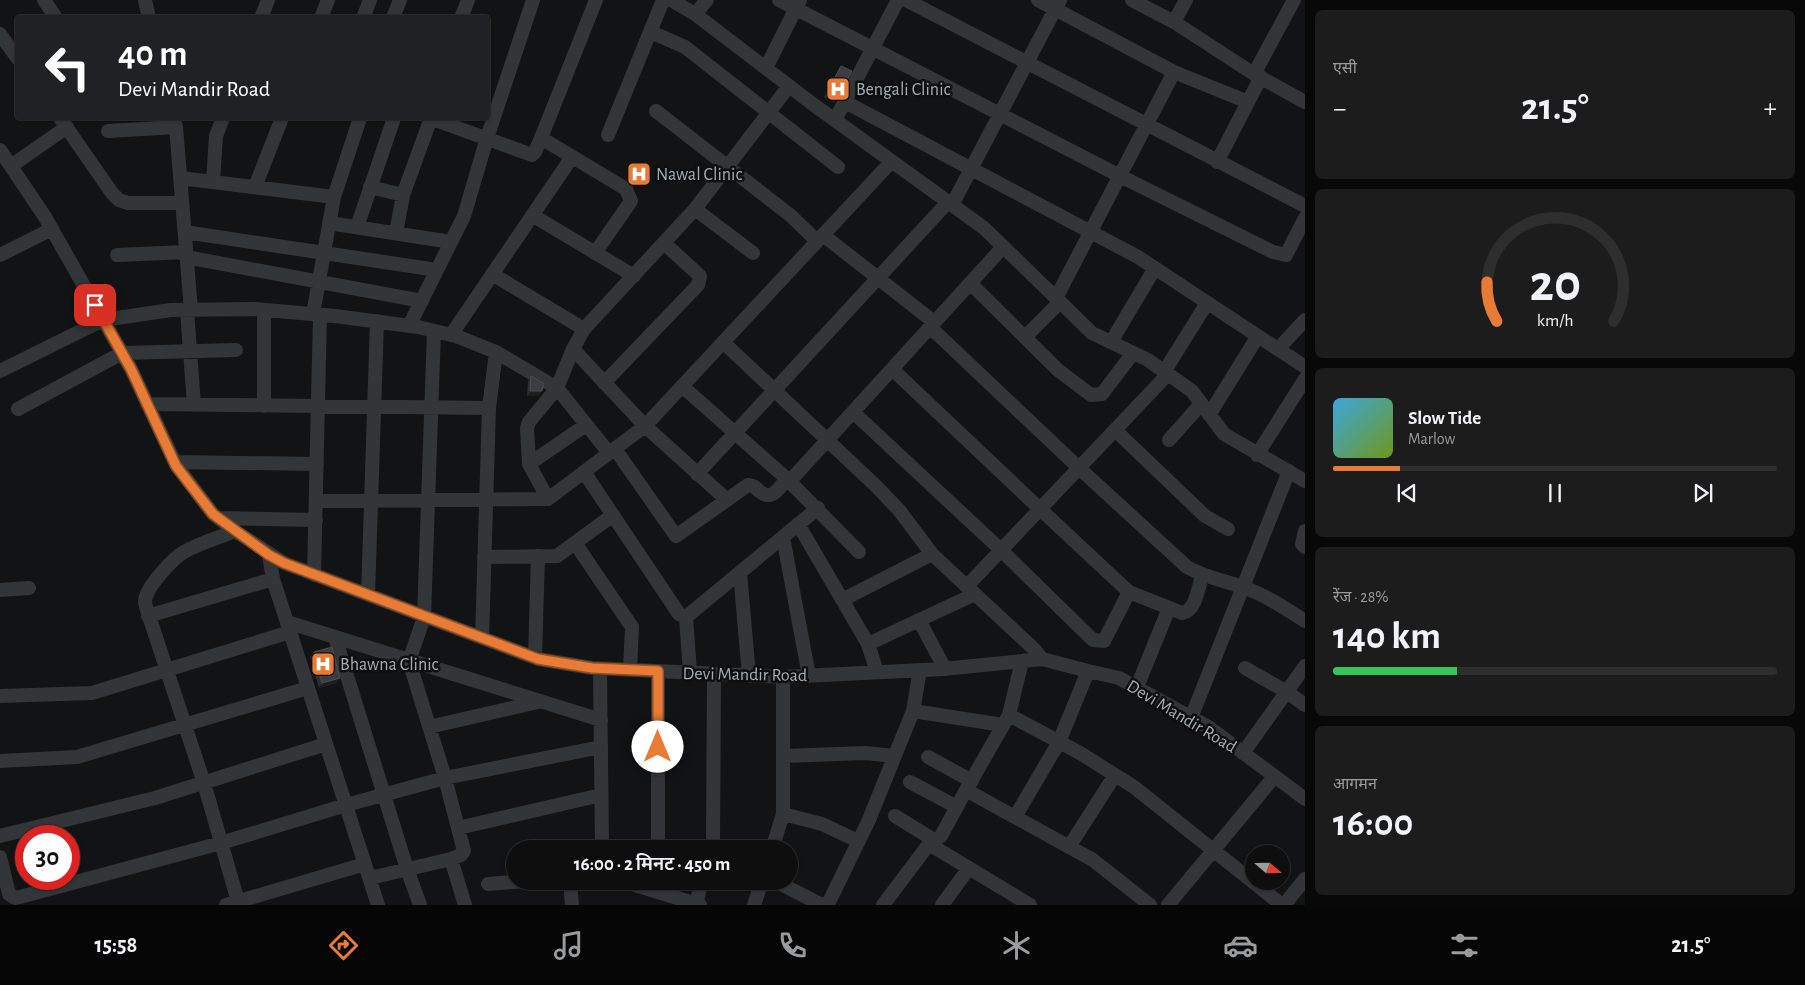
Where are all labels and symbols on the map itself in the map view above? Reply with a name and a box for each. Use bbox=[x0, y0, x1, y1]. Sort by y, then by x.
hospital icon: Bengali Clinic bbox=[825, 76, 851, 102]
place label: Bengali Clinic bbox=[856, 81, 950, 99]
hospital icon: Nawal Clinic bbox=[626, 161, 652, 187]
place label: Nawal Clinic bbox=[656, 166, 742, 184]
pin bbox=[74, 284, 116, 326]
hospital icon: Bhawna Clinic bbox=[310, 651, 336, 677]
place label: Bhawna Clinic bbox=[340, 656, 439, 674]
street label: Devi Mandir Road bbox=[683, 665, 807, 685]
street label: Devi Mandir Road bbox=[1123, 677, 1240, 757]
position arrow bbox=[631, 720, 683, 772]
speed limit sign: 30 bbox=[15, 825, 80, 890]
north arrow bbox=[1245, 845, 1290, 890]

